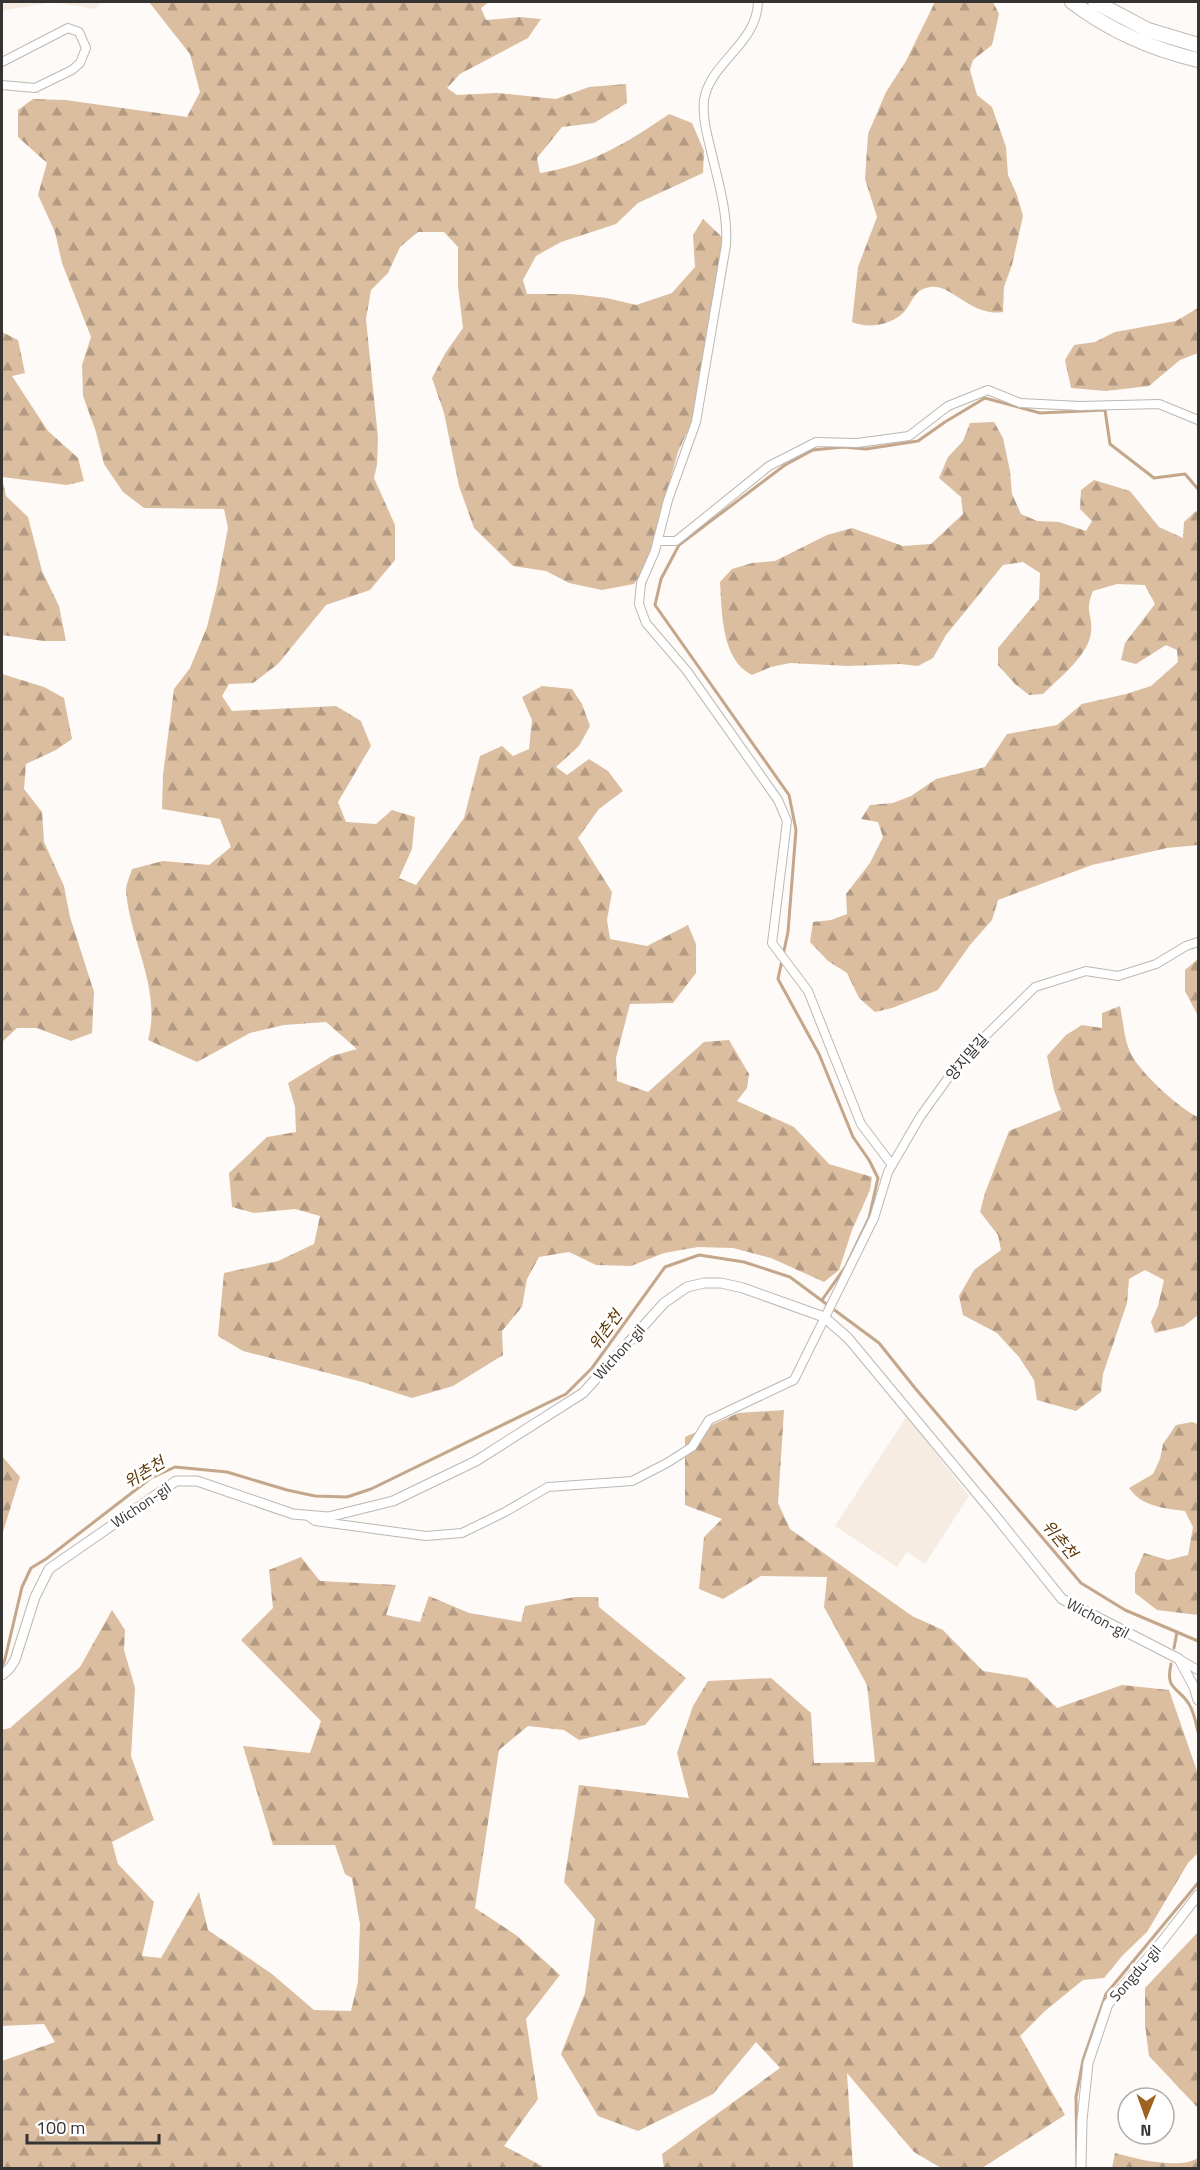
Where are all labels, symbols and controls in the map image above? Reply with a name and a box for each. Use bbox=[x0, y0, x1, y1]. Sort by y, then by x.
street label: 양지말길 bbox=[940, 1029, 994, 1085]
water label: 위촌천 bbox=[582, 1303, 629, 1355]
street label: Wichon-gil bbox=[588, 1319, 650, 1385]
water label: 위촌천 bbox=[119, 1449, 171, 1494]
street label: Wichon-gil bbox=[106, 1476, 176, 1534]
water label: 위촌천 bbox=[1037, 1514, 1085, 1565]
street label: Wichon-gil bbox=[1062, 1592, 1134, 1644]
street label: Songdu-gil bbox=[1104, 1940, 1166, 2006]
north arrow bbox=[1116, 2086, 1176, 2146]
scale bar bbox=[27, 2107, 159, 2145]
text: 100 m bbox=[36, 2114, 85, 2141]
text: N bbox=[1140, 2119, 1151, 2143]

